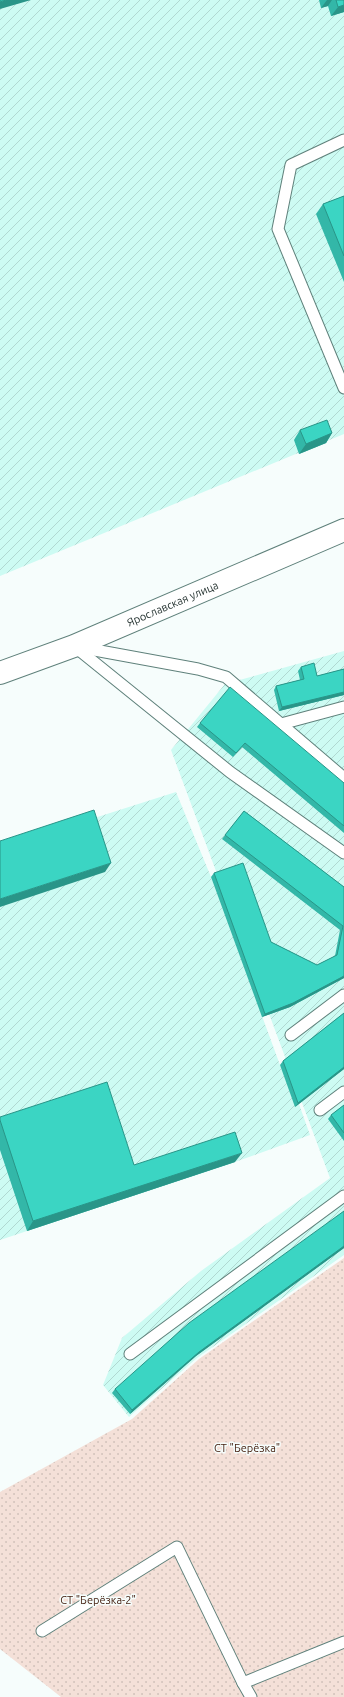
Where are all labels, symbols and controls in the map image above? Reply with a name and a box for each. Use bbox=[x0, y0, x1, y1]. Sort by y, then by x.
street label: Ярославская улица bbox=[125, 579, 220, 629]
park label: СТ "Берёзка" bbox=[214, 1442, 280, 1454]
park label: СТ "Берёзка-2" bbox=[60, 1594, 136, 1606]

